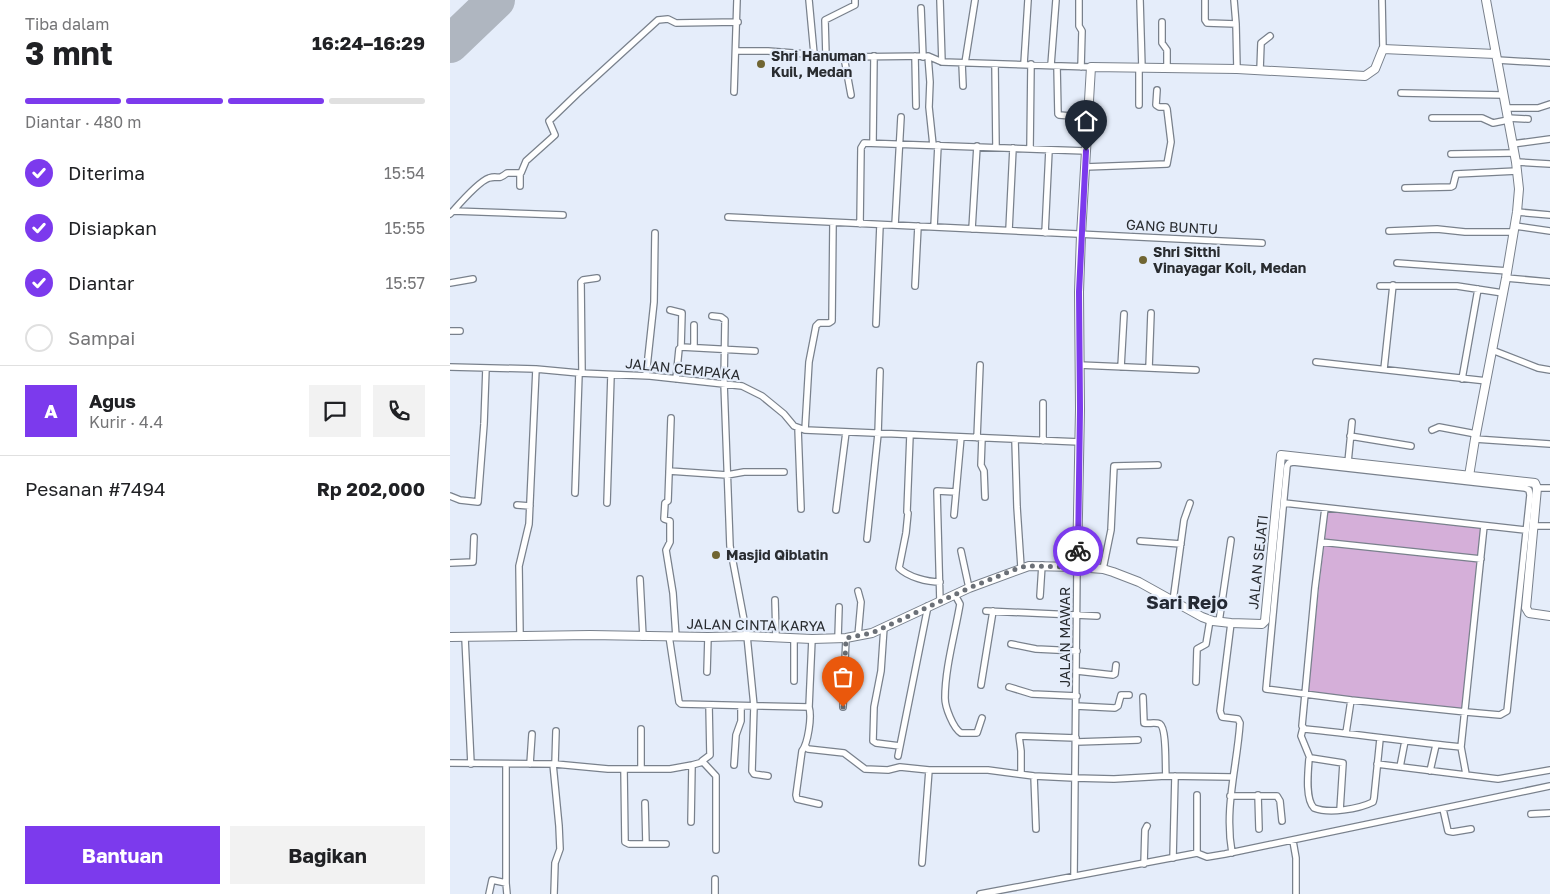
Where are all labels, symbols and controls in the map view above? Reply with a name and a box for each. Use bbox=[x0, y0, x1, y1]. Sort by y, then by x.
text: Tiba dalam bbox=[25, 14, 109, 34]
text: 16:24–16:29 bbox=[312, 31, 425, 54]
text: 3 mnt bbox=[25, 34, 113, 72]
place label: Shri Hanuman Kuil, Medan bbox=[771, 47, 866, 80]
marker: Shri Hanuman Kuil, Medan bbox=[755, 58, 767, 70]
pin bbox=[1065, 100, 1107, 151]
icon: home bbox=[1072, 107, 1100, 135]
text: Diantar · 480 m bbox=[25, 112, 141, 132]
icon: check bbox=[25, 159, 53, 187]
text: Diterima bbox=[68, 161, 145, 184]
text: 15:54 bbox=[384, 163, 425, 183]
icon: check bbox=[25, 214, 53, 242]
text: Disiapkan bbox=[68, 216, 157, 239]
street label: GANG BUNTU bbox=[1126, 216, 1218, 237]
text: 15:55 bbox=[385, 218, 425, 238]
place label: Shri Sitthi Vinayagar Koil, Medan bbox=[1153, 243, 1306, 276]
marker: Shri Sitthi Vinayagar Koil, Medan bbox=[1137, 254, 1149, 266]
icon: check bbox=[25, 269, 53, 297]
text: Diantar bbox=[68, 271, 134, 294]
text: 15:57 bbox=[385, 273, 425, 293]
text: Sampai bbox=[68, 326, 135, 349]
street label: JALAN CEMPAKA bbox=[625, 354, 742, 383]
button: chat bbox=[309, 385, 361, 437]
button: phone bbox=[373, 385, 425, 437]
text: Agus bbox=[89, 389, 136, 412]
text: A bbox=[44, 399, 58, 422]
text: Kurir · 4.4 bbox=[89, 412, 163, 432]
text: Pesanan #7494 bbox=[25, 477, 166, 500]
text: Rp 202,000 bbox=[317, 477, 425, 500]
street label: JALAN SEJATI bbox=[1244, 514, 1271, 610]
courier bbox=[1053, 526, 1103, 576]
icon: bike bbox=[1064, 537, 1092, 565]
place label: Masjid Qiblatin bbox=[726, 546, 828, 563]
marker: Masjid Qiblatin bbox=[710, 549, 722, 561]
street label: JALAN MAWAR bbox=[1056, 587, 1073, 687]
district label: Sari Rejo bbox=[1146, 590, 1228, 613]
street label: JALAN CINTA KARYA bbox=[686, 615, 826, 634]
pin bbox=[822, 656, 864, 707]
icon: bag bbox=[829, 663, 857, 691]
button: Bantuan bbox=[25, 826, 220, 884]
button: Bagikan bbox=[230, 826, 425, 884]

